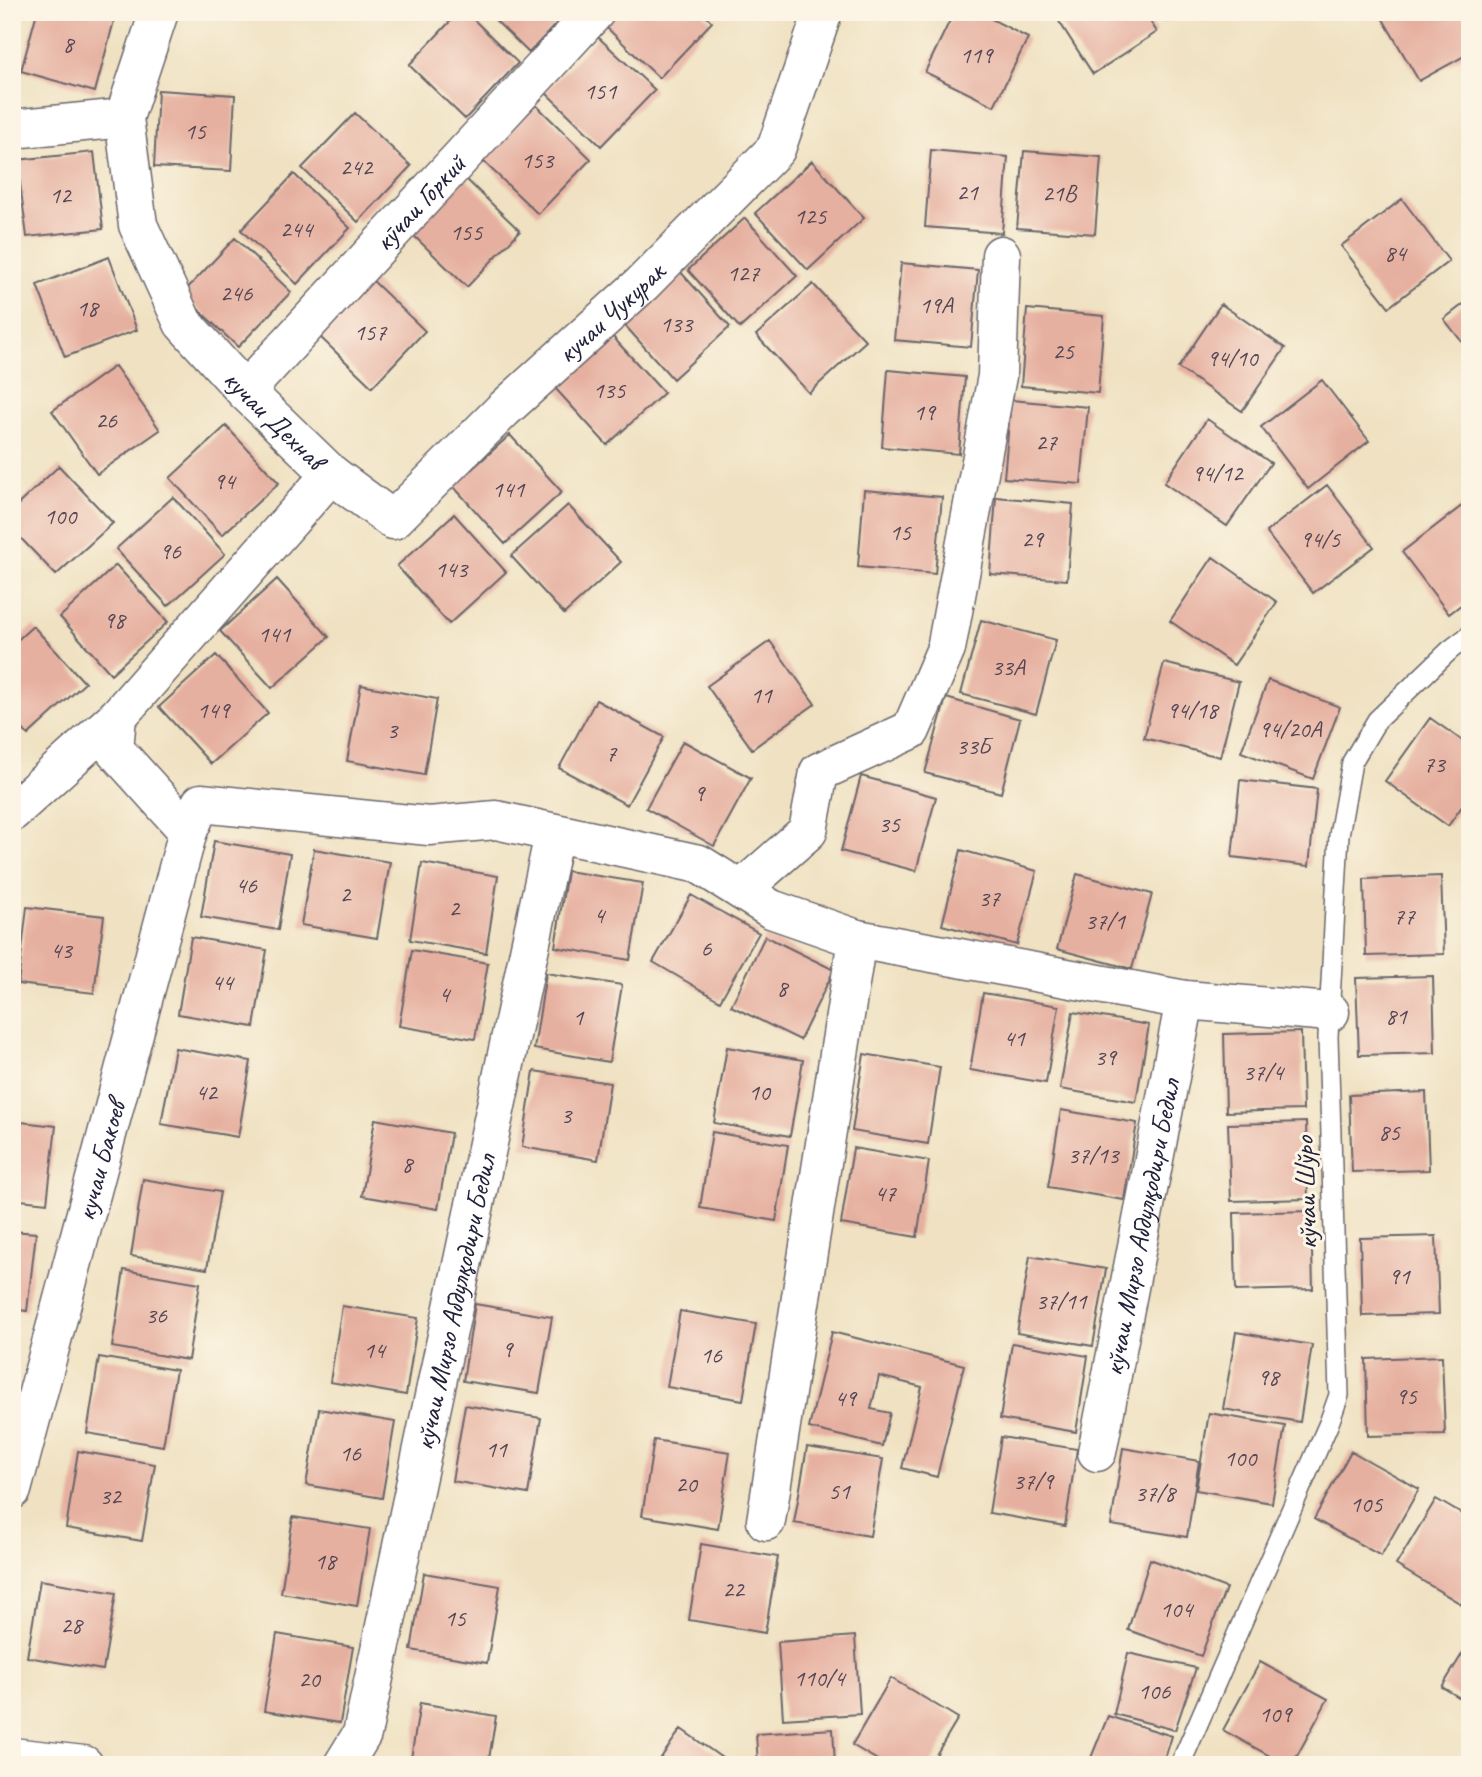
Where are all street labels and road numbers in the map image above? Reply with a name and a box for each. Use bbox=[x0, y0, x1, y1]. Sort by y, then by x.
street label: кӯчаи Горкий bbox=[366, 146, 474, 258]
street label: кучаи Чукурак bbox=[550, 253, 674, 371]
street label: кучаи Дехнав bbox=[216, 362, 336, 480]
street label: кўчаи Мирзо Абдулқодири Бедил bbox=[1095, 1074, 1188, 1379]
street label: кучаи Бакоев bbox=[68, 1091, 135, 1224]
street label: кўчаи Шўро bbox=[1286, 1134, 1325, 1250]
street label: кўчаи Мирзо Абдулқодири Бедил bbox=[406, 1149, 504, 1453]

